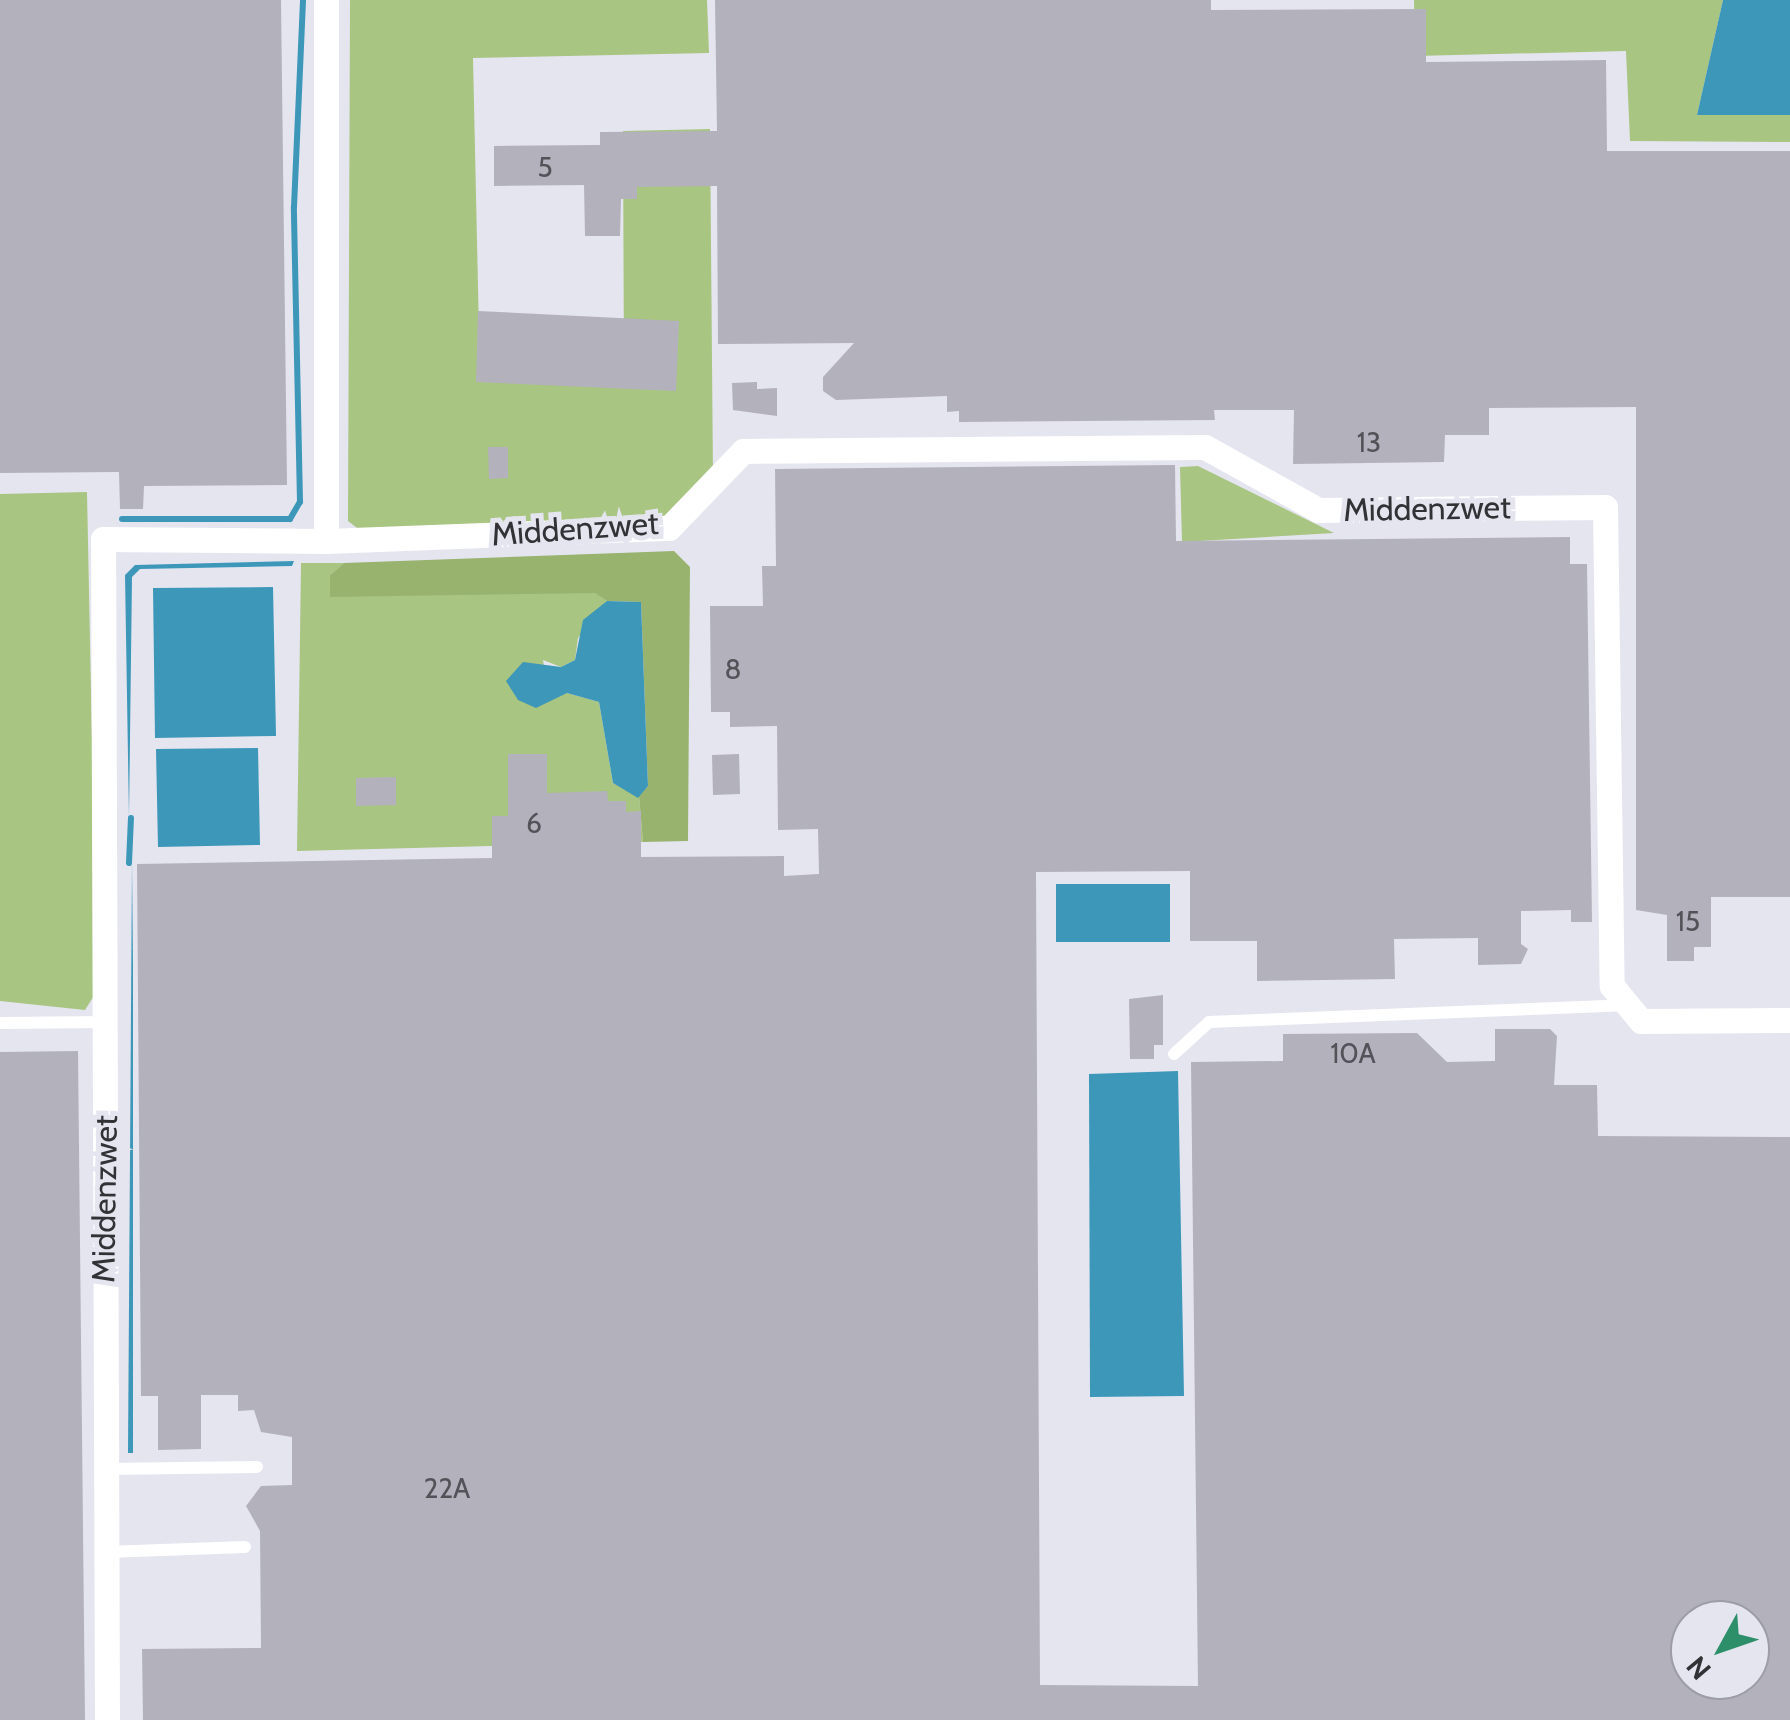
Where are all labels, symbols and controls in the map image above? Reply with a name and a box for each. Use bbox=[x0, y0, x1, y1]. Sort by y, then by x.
house number: 5 bbox=[537, 150, 553, 184]
house number: 13 bbox=[1357, 425, 1381, 459]
street label: Middenzwet bbox=[1343, 488, 1511, 530]
street label: Middenzwet bbox=[490, 504, 660, 554]
house number: 8 bbox=[725, 652, 741, 686]
house number: 6 bbox=[526, 806, 542, 840]
house number: 15 bbox=[1676, 904, 1700, 938]
house number: 10A bbox=[1330, 1036, 1376, 1070]
street label: Middenzwet bbox=[84, 1115, 126, 1283]
house number: 22A bbox=[424, 1471, 470, 1505]
north arrow bbox=[1670, 1600, 1770, 1700]
text: N bbox=[1679, 1649, 1718, 1687]

